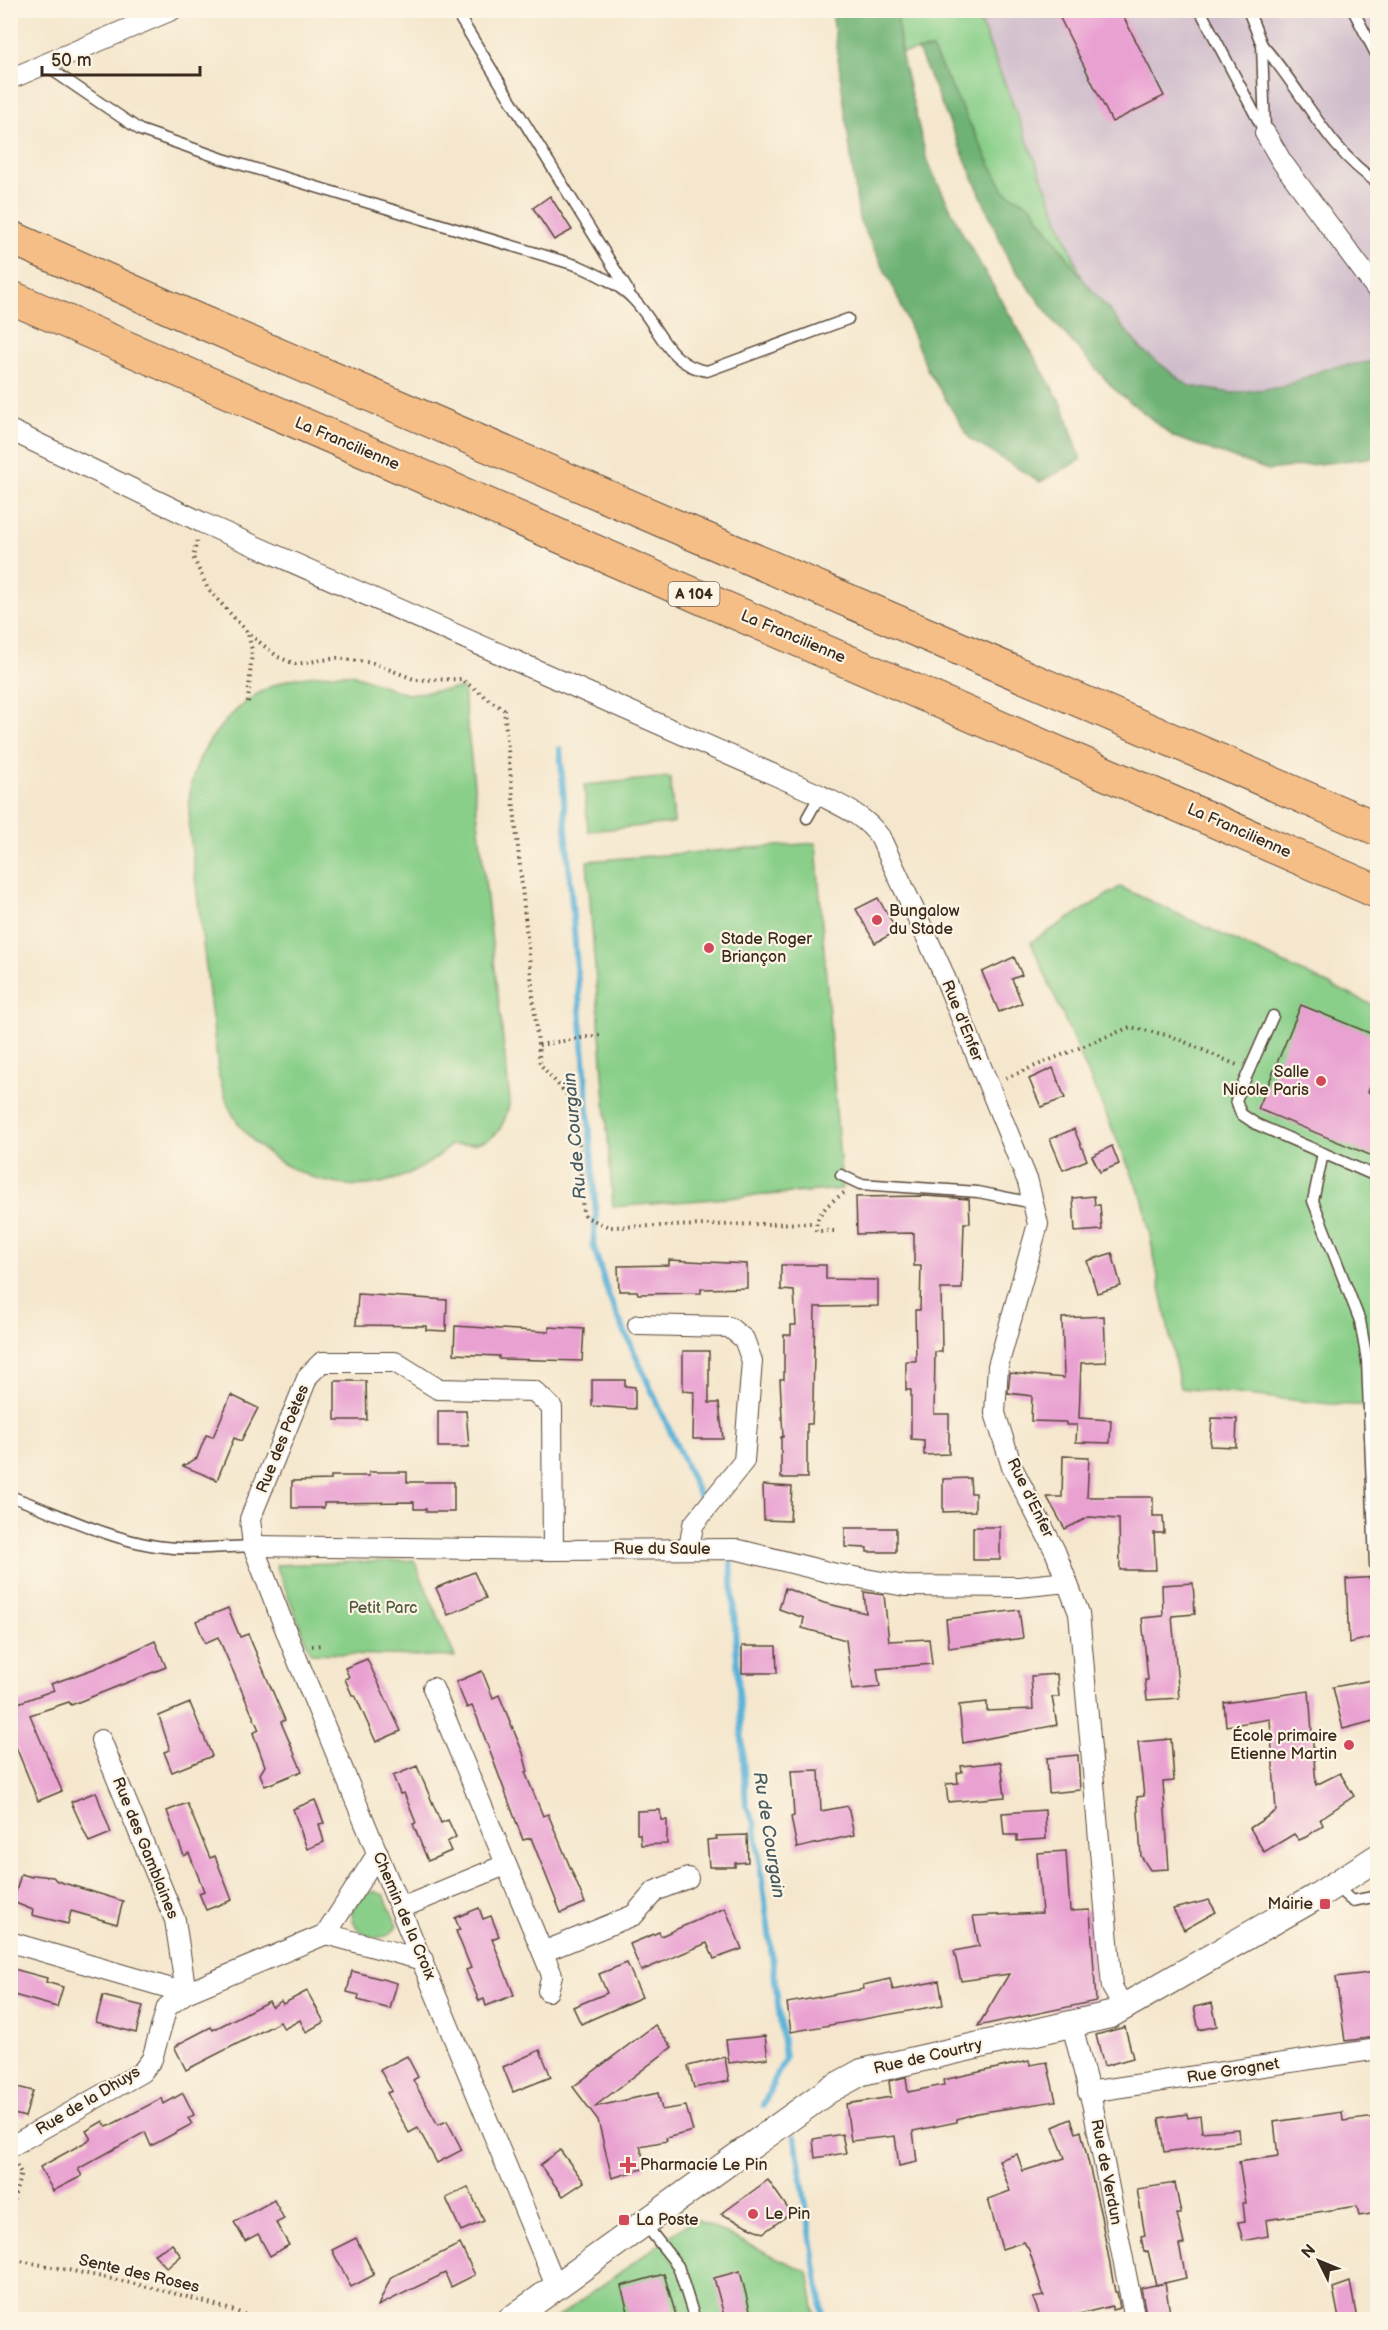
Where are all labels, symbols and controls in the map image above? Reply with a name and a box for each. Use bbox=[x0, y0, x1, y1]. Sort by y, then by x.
scale bar bbox=[42, 39, 200, 77]
text: 50 m bbox=[51, 50, 92, 71]
street label: La Francilienne bbox=[292, 413, 403, 475]
road number: A 104 bbox=[668, 582, 720, 606]
street label: La Francilienne bbox=[738, 606, 849, 668]
street label: La Francilienne bbox=[1184, 800, 1294, 863]
place label: Bungalow du Stade bbox=[889, 902, 960, 939]
marker: Bungalow du Stade bbox=[870, 913, 884, 927]
place label: Stade Roger Briançon bbox=[721, 930, 812, 967]
marker: Stade Roger Briançon bbox=[702, 941, 716, 955]
street label: Rue d'Enfer bbox=[937, 977, 987, 1065]
place label: Salle Nicole Paris bbox=[1222, 1063, 1310, 1100]
water label: Ru de Courgain bbox=[559, 1071, 591, 1201]
marker: Salle Nicole Paris bbox=[1314, 1074, 1328, 1088]
street label: Rue des Poètes bbox=[253, 1382, 313, 1496]
street label: Rue d'Enfer bbox=[1003, 1455, 1058, 1541]
street label: Rue du Saule bbox=[614, 1540, 711, 1559]
park label: Petit Parc bbox=[348, 1599, 418, 1618]
place label: École primaire Etienne Martin bbox=[1230, 1725, 1338, 1764]
marker: École primaire Etienne Martin bbox=[1342, 1738, 1356, 1752]
water label: Ru de Courgain bbox=[749, 1770, 789, 1900]
street label: Rue des Gamblaines bbox=[108, 1774, 182, 1922]
street label: Chemin de la Croix bbox=[368, 1849, 440, 1983]
place label: Mairie bbox=[1267, 1895, 1314, 1914]
marker: Mairie bbox=[1318, 1897, 1332, 1911]
street label: Rue de Courtry bbox=[872, 2035, 985, 2079]
street label: Rue Grognet bbox=[1185, 2054, 1281, 2088]
street label: Rue de la Dhuys bbox=[32, 2062, 144, 2140]
street label: Rue de Verdun bbox=[1086, 2118, 1126, 2226]
place label: Pharmacie Le Pin bbox=[640, 2156, 767, 2175]
marker: Pharmacie Le Pin bbox=[621, 2158, 635, 2172]
place label: Le Pin bbox=[765, 2205, 810, 2224]
marker: Le Pin bbox=[746, 2207, 760, 2221]
place label: La Poste bbox=[636, 2211, 699, 2230]
marker: La Poste bbox=[617, 2213, 631, 2227]
north arrow bbox=[1289, 2231, 1349, 2291]
text: N bbox=[1298, 2241, 1320, 2263]
street label: Sente des Roses bbox=[77, 2251, 201, 2297]

